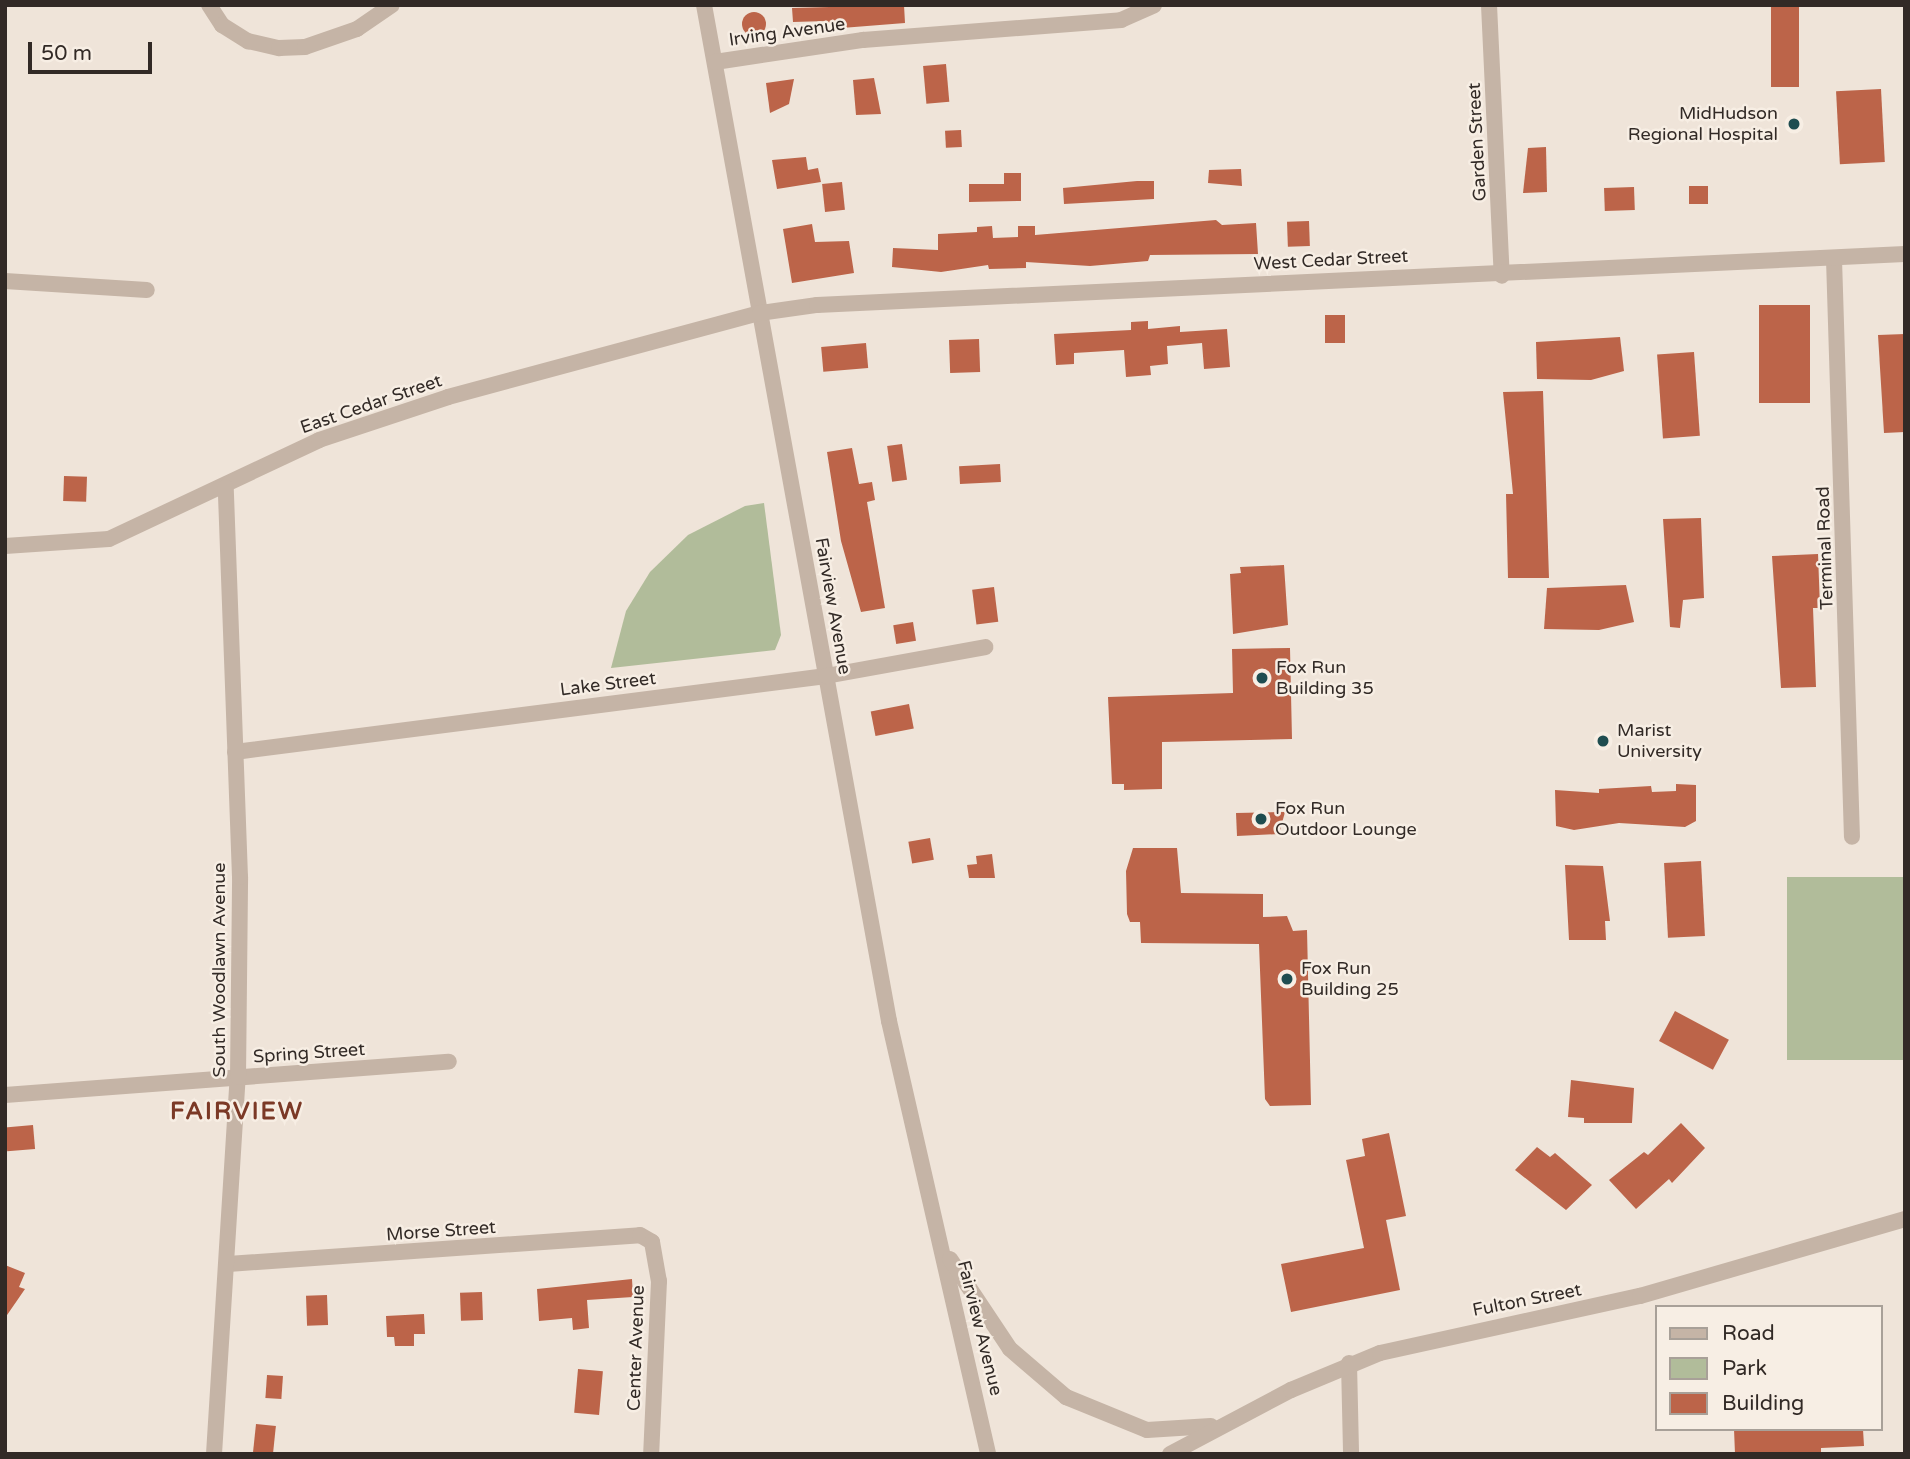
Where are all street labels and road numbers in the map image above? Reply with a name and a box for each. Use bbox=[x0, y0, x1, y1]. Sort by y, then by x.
street label: Irving Avenue bbox=[727, 13, 847, 51]
street label: Garden Street bbox=[1463, 82, 1491, 202]
street label: West Cedar Street bbox=[1253, 245, 1409, 275]
street label: East Cedar Street bbox=[297, 370, 445, 438]
street label: Terminal Road bbox=[1812, 486, 1838, 610]
street label: Fairview Avenue bbox=[810, 536, 856, 676]
street label: Lake Street bbox=[559, 667, 657, 701]
street label: South Woodlawn Avenue bbox=[208, 863, 230, 1077]
street label: Spring Street bbox=[252, 1038, 366, 1068]
street label: Morse Street bbox=[385, 1216, 497, 1246]
street label: Fairview Avenue bbox=[953, 1258, 1007, 1398]
street label: Fulton Street bbox=[1471, 1279, 1583, 1321]
street label: Center Avenue bbox=[623, 1285, 649, 1411]

